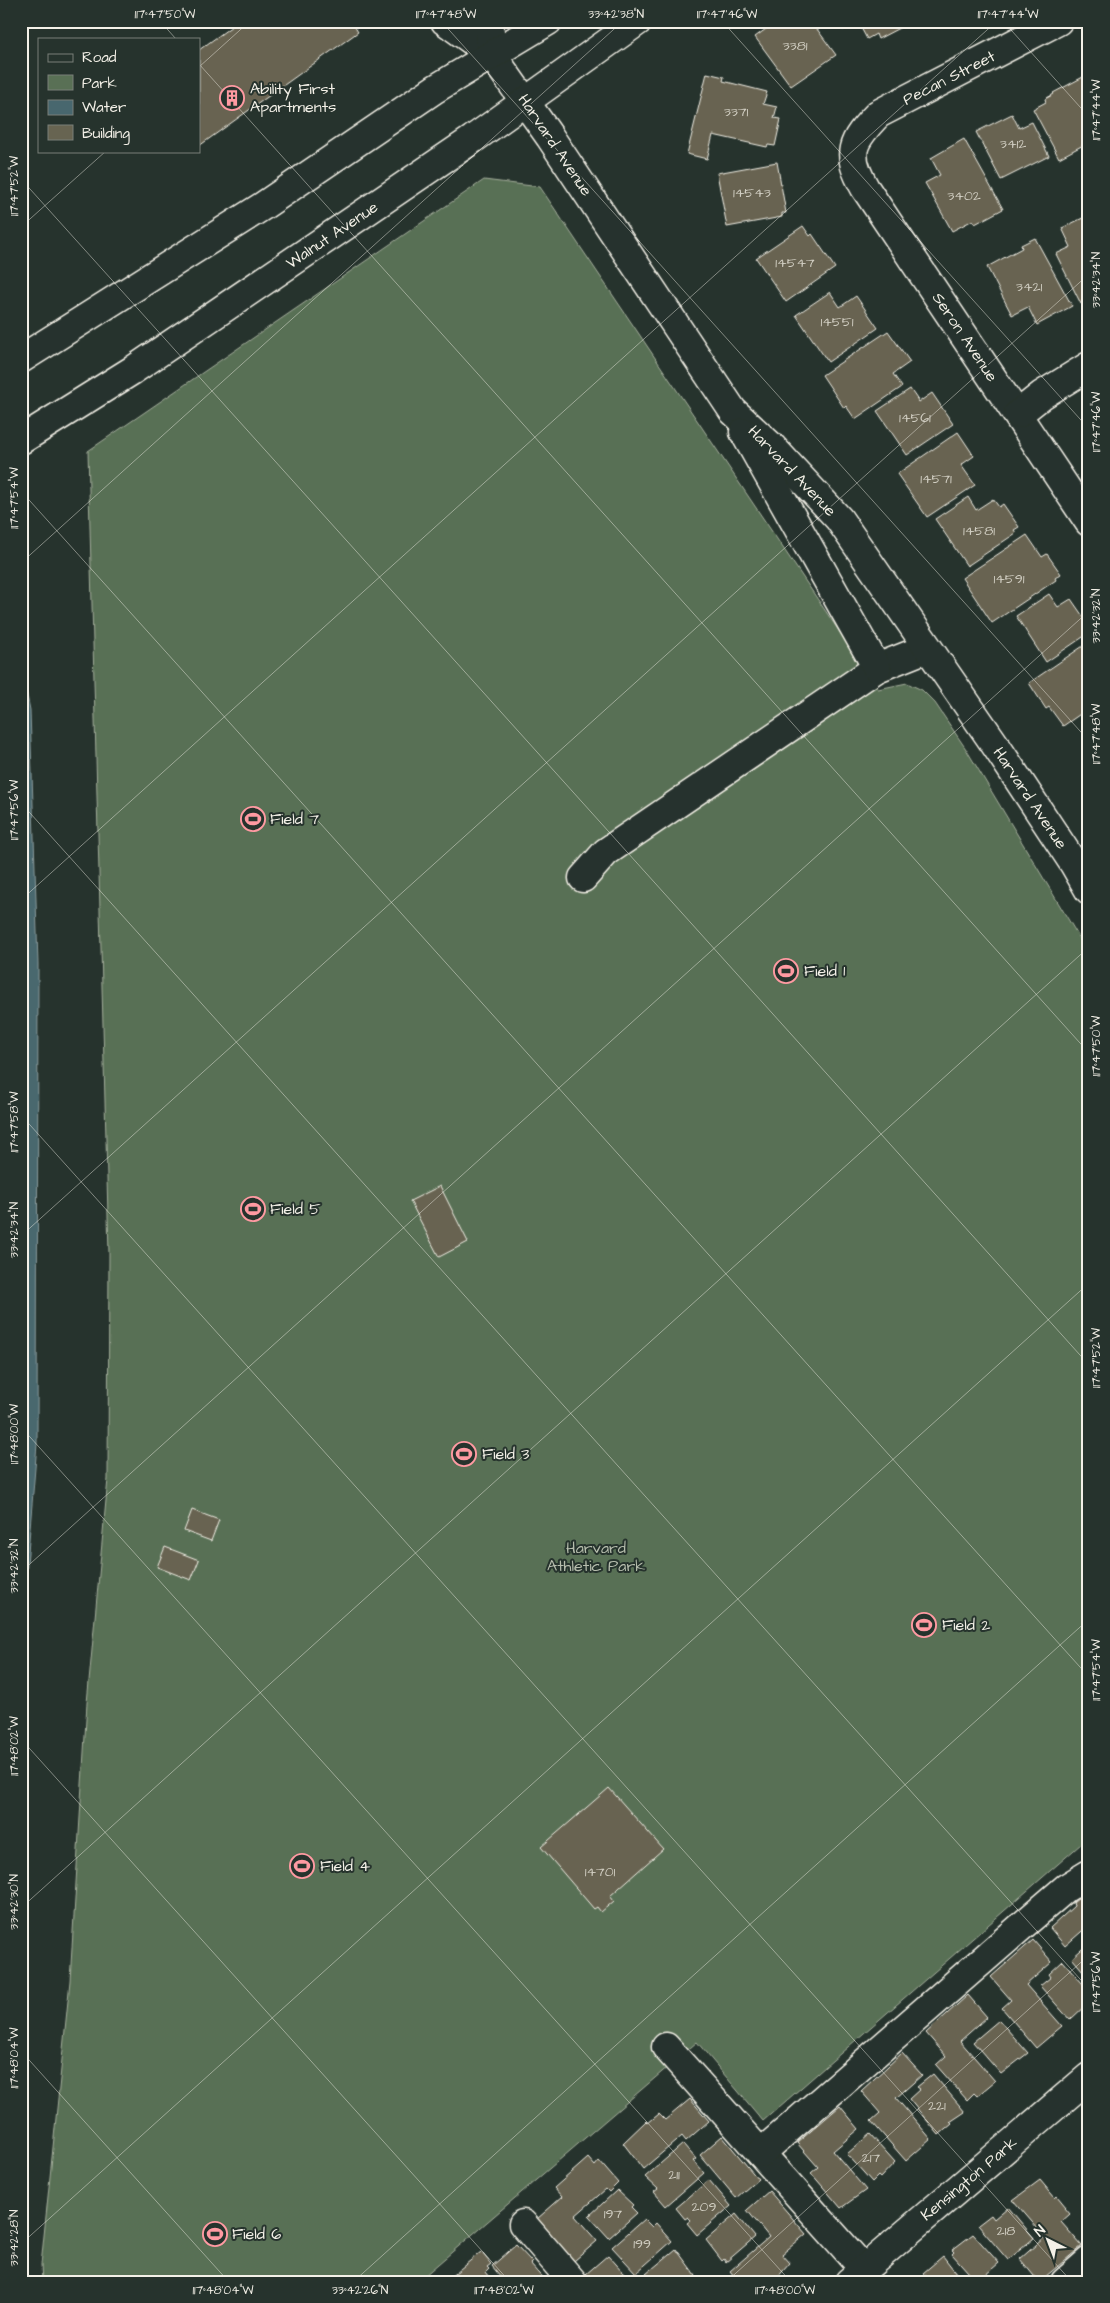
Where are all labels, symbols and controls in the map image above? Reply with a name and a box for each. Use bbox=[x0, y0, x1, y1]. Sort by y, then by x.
text: 117°47'50"W bbox=[135, 6, 196, 23]
text: 117°47'48"W bbox=[416, 6, 477, 23]
text: 33°42'38"N bbox=[588, 6, 645, 23]
text: 117°47'46"W bbox=[697, 6, 758, 23]
text: 117°47'44"W bbox=[977, 6, 1039, 23]
house number: 3381 bbox=[782, 36, 808, 56]
legend bbox=[38, 38, 200, 152]
street label: Pecan Street bbox=[899, 45, 999, 111]
text: Road bbox=[82, 47, 117, 68]
text: Park bbox=[82, 73, 117, 94]
place label: Ability First Apartments bbox=[250, 78, 336, 118]
text: 117°47'44"W bbox=[1088, 79, 1105, 141]
building icon: Ability First Apartments bbox=[219, 85, 245, 111]
street label: Harvard Avenue bbox=[513, 90, 597, 201]
text: Water bbox=[82, 97, 126, 118]
house number: 3371 bbox=[724, 102, 749, 122]
text: Building bbox=[82, 123, 130, 145]
house number: 3412 bbox=[1000, 134, 1026, 154]
text: 117°47'52"W bbox=[6, 155, 23, 216]
house number: 14543 bbox=[733, 183, 771, 203]
house number: 3402 bbox=[947, 186, 981, 206]
street label: Walnut Avenue bbox=[282, 196, 383, 274]
text: 33°42'34"N bbox=[1088, 251, 1105, 308]
house number: 14547 bbox=[775, 253, 815, 273]
house number: 3421 bbox=[1016, 277, 1042, 297]
street label: Seron Avenue bbox=[927, 288, 1003, 386]
house number: 14551 bbox=[821, 312, 854, 332]
text: 117°47'46"W bbox=[1088, 391, 1105, 452]
house number: 14561 bbox=[899, 408, 931, 428]
street label: Harvard Avenue bbox=[743, 421, 841, 522]
text: 117°47'54"W bbox=[6, 467, 23, 529]
house number: 14571 bbox=[920, 469, 952, 489]
house number: 14581 bbox=[963, 521, 995, 541]
house number: 14591 bbox=[994, 569, 1025, 589]
text: 33°42'32"N bbox=[1088, 588, 1105, 644]
text: 117°47'48"W bbox=[1088, 703, 1105, 764]
street label: Harvard Avenue bbox=[988, 743, 1072, 854]
text: 117°47'56"W bbox=[6, 779, 23, 840]
sports icon: Field 7 bbox=[240, 806, 266, 832]
place label: Field 7 bbox=[270, 808, 319, 830]
sports icon: Field 1 bbox=[773, 958, 799, 984]
place label: Field 1 bbox=[804, 960, 845, 982]
text: 117°47'50"W bbox=[1088, 1015, 1105, 1076]
text: 117°47'58"W bbox=[6, 1091, 23, 1152]
sports icon: Field 5 bbox=[240, 1196, 266, 1222]
place label: Field 5 bbox=[270, 1198, 321, 1220]
text: 33°42'34"N bbox=[6, 1201, 23, 1258]
text: 117°47'52"W bbox=[1088, 1327, 1105, 1388]
text: 117°48'00"W bbox=[6, 1403, 23, 1464]
sports icon: Field 3 bbox=[451, 1441, 477, 1467]
place label: Field 3 bbox=[482, 1443, 529, 1465]
park label: Harvard Athletic Park bbox=[547, 1537, 645, 1577]
text: 33°42'32"N bbox=[6, 1538, 23, 1594]
sports icon: Field 2 bbox=[911, 1612, 937, 1638]
place label: Field 2 bbox=[942, 1614, 990, 1636]
text: 117°47'54"W bbox=[1088, 1639, 1105, 1701]
text: 117°48'02"W bbox=[6, 1716, 23, 1776]
sports icon: Field 4 bbox=[289, 1853, 315, 1879]
place label: Field 4 bbox=[320, 1855, 370, 1877]
house number: 14701 bbox=[585, 1862, 615, 1882]
text: 33°42'30"N bbox=[6, 1874, 23, 1930]
text: 117°47'56"W bbox=[1088, 1951, 1105, 2012]
text: 117°48'04"W bbox=[6, 2027, 23, 2088]
house number: 221 bbox=[928, 2096, 946, 2116]
street label: Kensington Park bbox=[916, 2132, 1023, 2227]
house number: 217 bbox=[862, 2148, 881, 2168]
house number: 211 bbox=[668, 2165, 680, 2185]
house number: 209 bbox=[692, 2197, 716, 2217]
house number: 197 bbox=[604, 2204, 623, 2224]
text: 33°42'28"N bbox=[6, 2209, 23, 2266]
north arrow bbox=[1022, 2216, 1072, 2266]
sports icon: Field 6 bbox=[202, 2221, 228, 2247]
house number: 218 bbox=[997, 2221, 1015, 2241]
text: N bbox=[1030, 2221, 1050, 2241]
place label: Field 6 bbox=[232, 2223, 281, 2245]
house number: 199 bbox=[633, 2234, 651, 2254]
text: 117°48'04"W bbox=[193, 2282, 254, 2299]
text: 33°42'26"N bbox=[332, 2282, 389, 2299]
text: 117°48'02"W bbox=[474, 2282, 534, 2299]
text: 117°48'00"W bbox=[755, 2282, 816, 2299]

